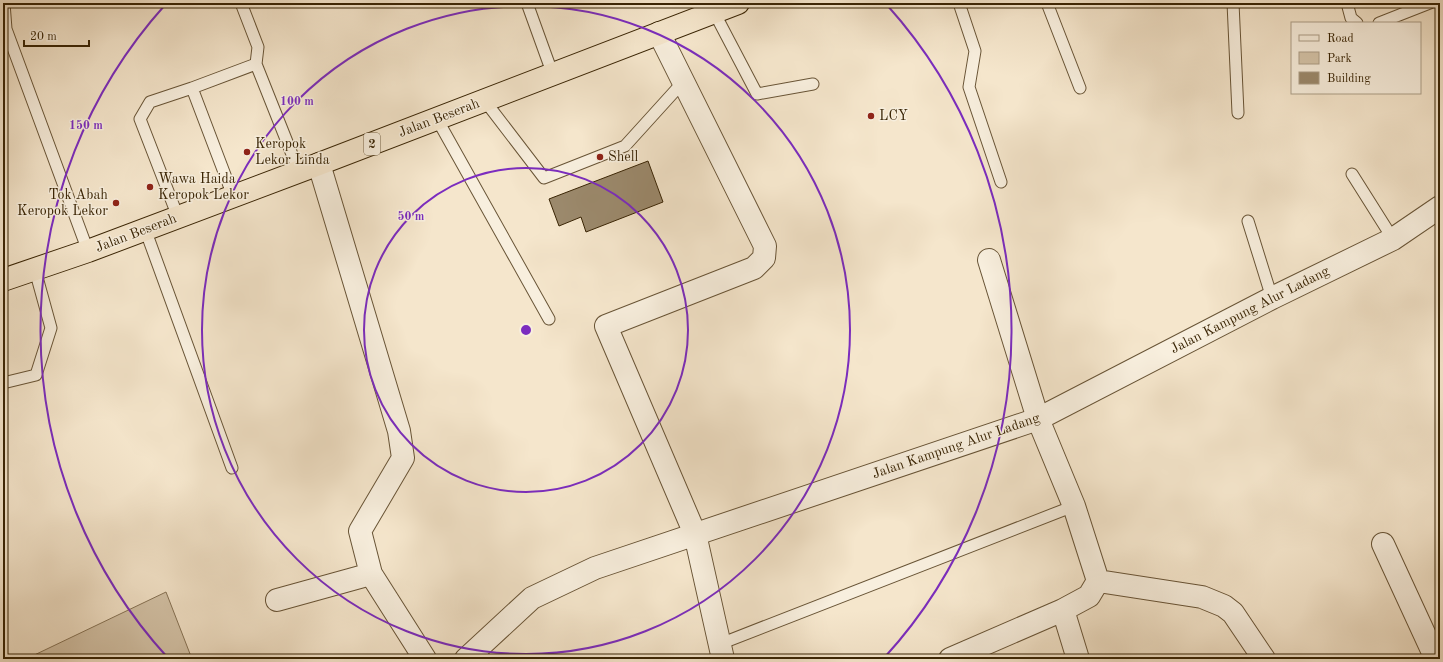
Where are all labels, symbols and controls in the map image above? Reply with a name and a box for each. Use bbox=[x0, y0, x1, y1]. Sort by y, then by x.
scale bar bbox=[24, 22, 89, 48]
legend bbox=[1291, 22, 1421, 94]
text: 20 m bbox=[30, 31, 57, 43]
text: Road bbox=[1327, 33, 1354, 45]
text: Park bbox=[1327, 53, 1352, 65]
text: Building bbox=[1327, 73, 1371, 85]
text: 100 m bbox=[280, 96, 314, 108]
street label: Jalan Beserah bbox=[397, 96, 482, 140]
place label: LCY bbox=[879, 109, 908, 123]
marker: LCY bbox=[866, 111, 876, 121]
text: 150 m bbox=[69, 119, 103, 132]
road number: 2 bbox=[364, 133, 380, 155]
place label: Keropok Lekor Linda bbox=[255, 137, 330, 167]
marker: Keropok Lekor Linda bbox=[242, 147, 252, 157]
place label: Shell bbox=[608, 150, 639, 164]
marker: Shell bbox=[595, 152, 605, 162]
place label: Wawa Haida Keropok Lekor bbox=[158, 172, 249, 202]
marker: Wawa Haida Keropok Lekor bbox=[145, 182, 155, 192]
place label: Tok Abah Keropok Lekor bbox=[17, 188, 108, 218]
marker: Tok Abah Keropok Lekor bbox=[111, 198, 121, 208]
text: 50 m bbox=[398, 210, 425, 223]
street label: Jalan Beserah bbox=[94, 211, 179, 255]
street label: Jalan Kampung Alur Ladang bbox=[1168, 264, 1332, 356]
centre of rings bbox=[519, 323, 533, 337]
street label: Jalan Kampung Alur Ladang bbox=[870, 411, 1042, 481]

